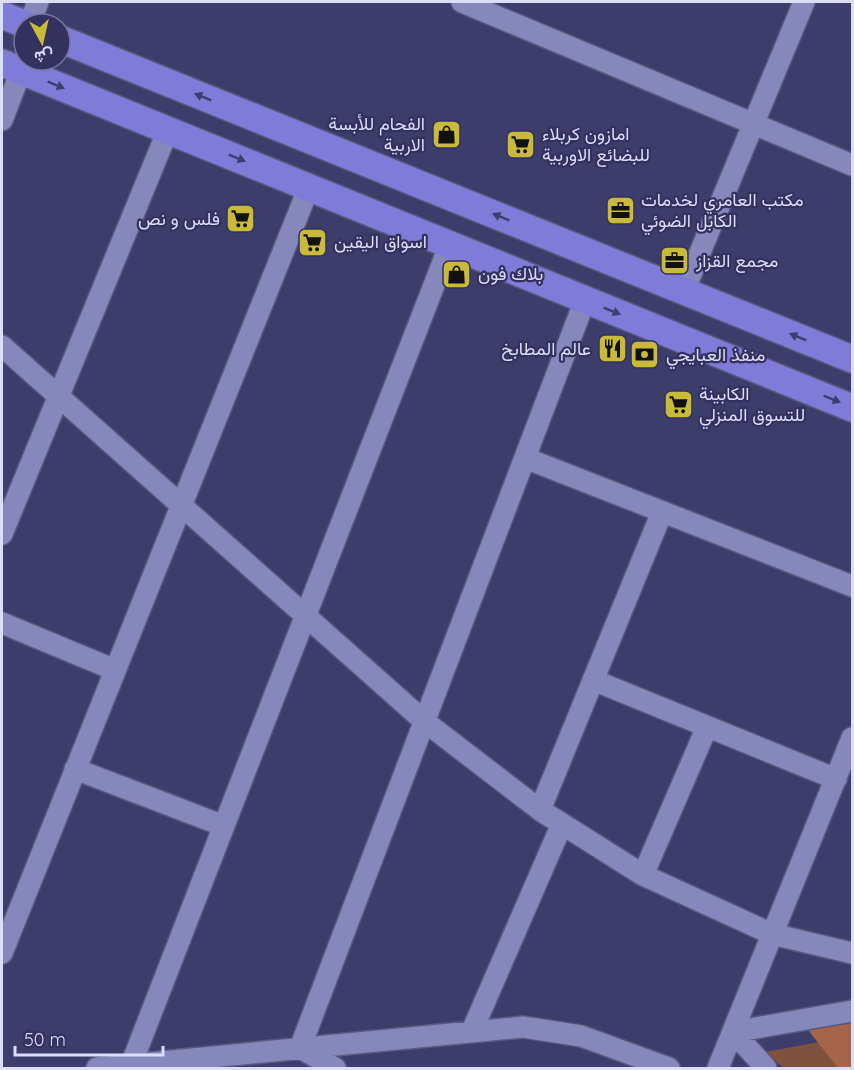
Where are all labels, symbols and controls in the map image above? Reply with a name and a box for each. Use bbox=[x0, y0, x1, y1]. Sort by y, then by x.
north arrow bbox=[12, 12, 72, 72]
text: ش bbox=[33, 46, 55, 68]
one-way arrow bbox=[47, 81, 65, 90]
one-way arrow bbox=[194, 92, 212, 101]
place label: الفحام للأبسة الاربية bbox=[328, 112, 425, 156]
shop icon: الفحام للأبسة الاربية bbox=[430, 118, 462, 150]
place label: امازون كربلاء للبضائع الاوربية bbox=[542, 122, 650, 167]
supermarket icon: امازون كربلاء للبضائع الاوربية bbox=[505, 128, 537, 160]
one-way arrow bbox=[228, 153, 246, 163]
place label: مكتب العامري لخدمات الكابل الضوئي bbox=[641, 188, 804, 236]
office icon: مكتب العامري لخدمات الكابل الضوئي bbox=[604, 194, 636, 226]
supermarket icon: فلس و نص bbox=[225, 203, 257, 235]
place label: فلس و نص bbox=[138, 207, 220, 230]
one-way arrow bbox=[491, 212, 509, 222]
supermarket icon: اسواق اليقين bbox=[297, 226, 329, 258]
place label: اسواق اليقين bbox=[334, 230, 427, 253]
office icon: مجمع القزاز bbox=[659, 245, 691, 277]
place label: مجمع القزاز bbox=[695, 249, 778, 273]
shop icon: بلاك فون bbox=[441, 258, 473, 290]
place label: بلاك فون bbox=[478, 262, 543, 285]
one-way arrow bbox=[603, 307, 621, 316]
one-way arrow bbox=[789, 332, 807, 342]
restaurant icon: عالم المطابخ bbox=[596, 333, 628, 365]
place label: عالم المطابخ bbox=[501, 337, 591, 361]
bank icon: منفذ العبايجي bbox=[629, 339, 661, 371]
place label: منفذ العبايجي bbox=[666, 343, 765, 370]
place label: الكابينة للتسوق المنزلي bbox=[699, 382, 805, 430]
supermarket icon: الكابينة للتسوق المنزلي bbox=[662, 388, 694, 420]
one-way arrow bbox=[823, 394, 841, 404]
scale bar bbox=[15, 1019, 164, 1057]
text: 50 m bbox=[24, 1028, 66, 1051]

